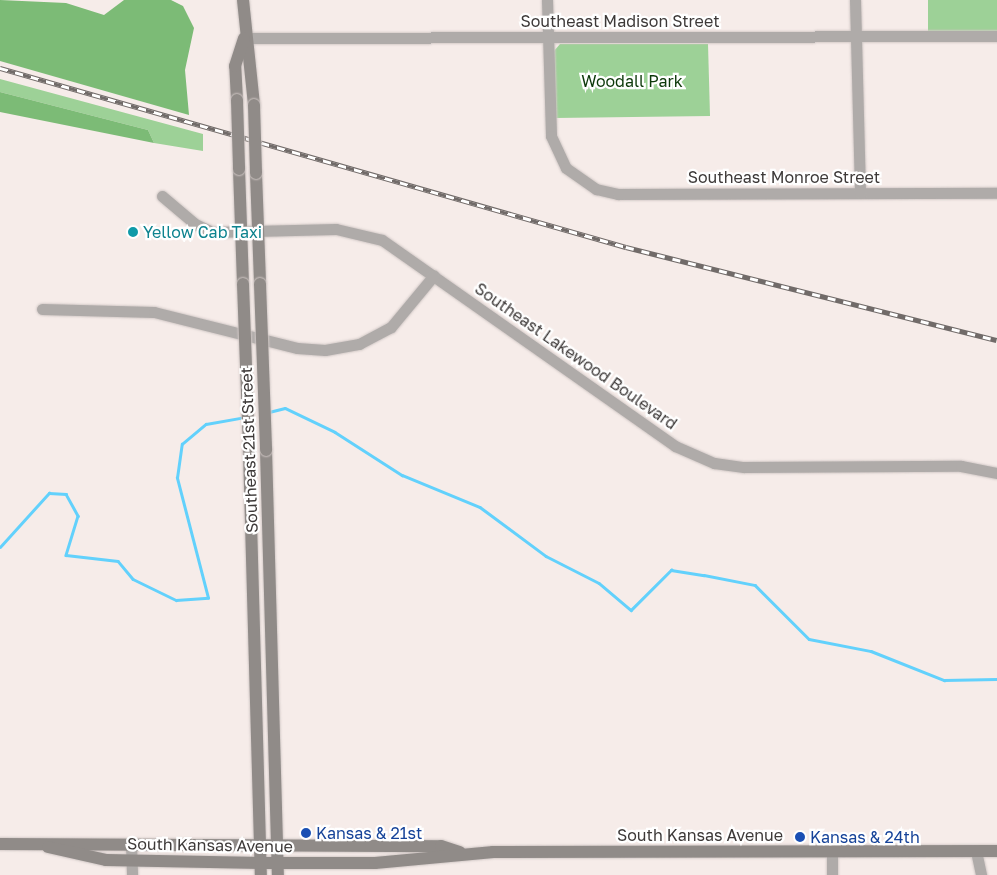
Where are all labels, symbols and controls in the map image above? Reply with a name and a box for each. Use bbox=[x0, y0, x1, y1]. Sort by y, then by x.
street label: Southeast Madison Street bbox=[520, 11, 720, 31]
park label: Woodall Park bbox=[581, 71, 683, 91]
street label: Southeast Monroe Street bbox=[688, 167, 880, 187]
place label: Yellow Cab Taxi bbox=[143, 222, 262, 242]
marker: Yellow Cab Taxi bbox=[127, 226, 139, 238]
street label: Southeast Lakewood Boulevard bbox=[471, 279, 681, 433]
street label: Southeast 21st Street bbox=[237, 367, 261, 533]
place label: Kansas & 21st bbox=[316, 823, 422, 843]
street label: South Kansas Avenue bbox=[617, 825, 783, 845]
marker: Kansas & 21st bbox=[300, 827, 312, 839]
place label: Kansas & 24th bbox=[810, 827, 920, 847]
marker: Kansas & 24th bbox=[794, 831, 806, 843]
street label: South Kansas Avenue bbox=[127, 834, 293, 856]

